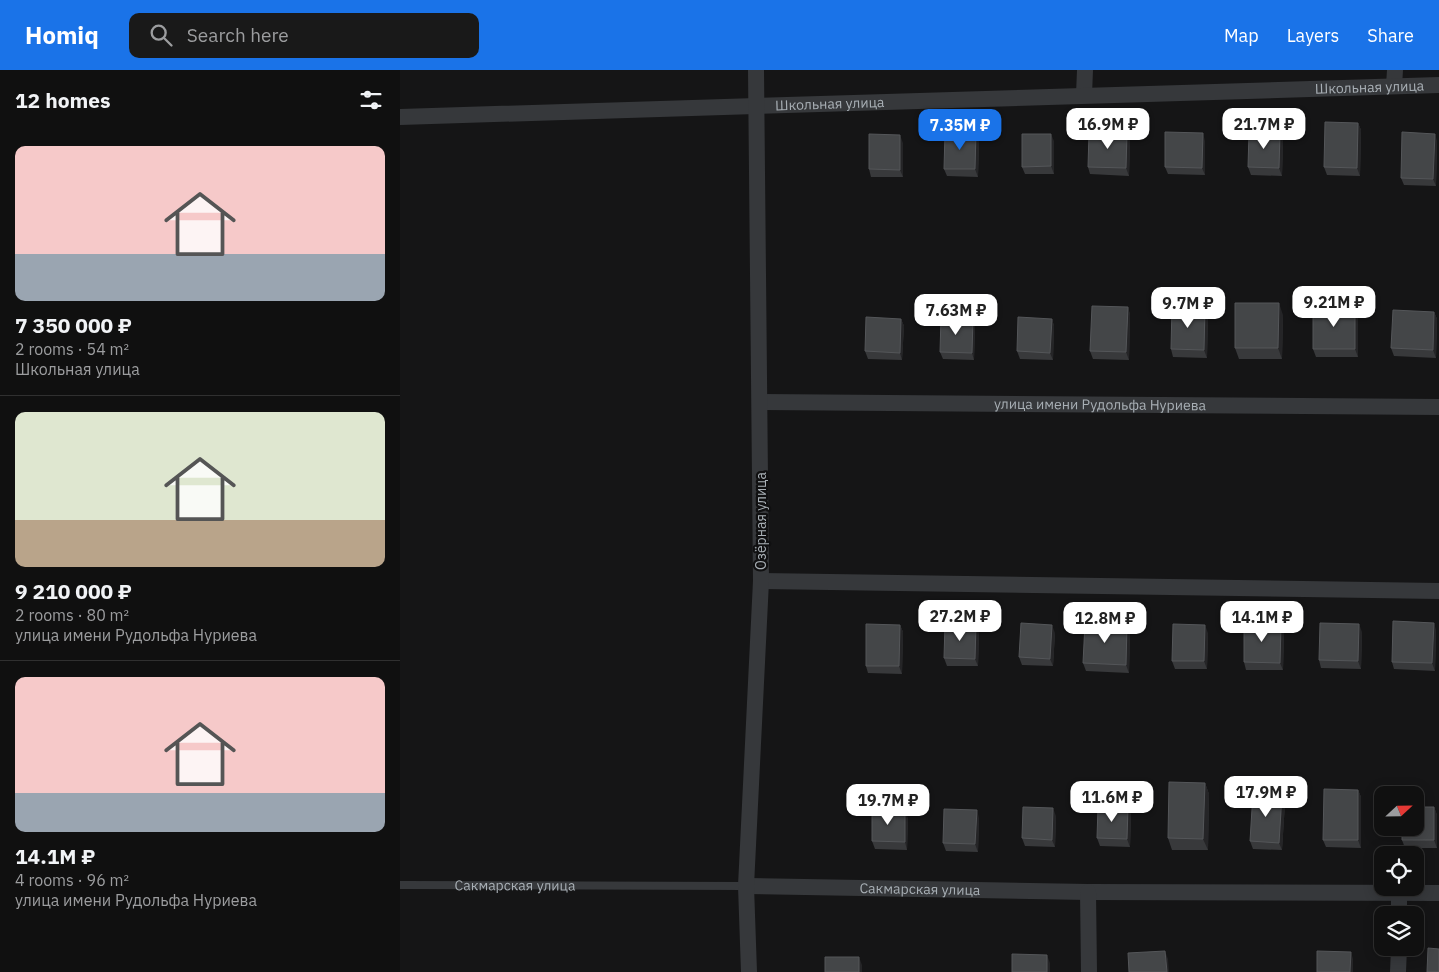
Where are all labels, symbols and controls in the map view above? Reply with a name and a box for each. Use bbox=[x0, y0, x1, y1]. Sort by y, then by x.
search box bbox=[129, 13, 479, 58]
text: Homiq bbox=[25, 19, 99, 51]
icon: search bbox=[147, 21, 175, 49]
text: Search here bbox=[187, 23, 289, 47]
text: Map bbox=[1224, 24, 1259, 47]
text: Layers bbox=[1287, 24, 1339, 47]
text: Share bbox=[1367, 24, 1414, 47]
street label: Школьная улица bbox=[1315, 76, 1425, 98]
text: 12 homes bbox=[15, 86, 111, 114]
icon: filters bbox=[357, 86, 385, 114]
street label: Школьная улица bbox=[775, 93, 885, 114]
pin: 7.35M ₽ bbox=[914, 108, 1006, 151]
pin: 16.9M ₽ bbox=[1062, 108, 1154, 150]
pin: 21.7M ₽ bbox=[1218, 108, 1310, 150]
text: 16.9M ₽ bbox=[1077, 114, 1139, 134]
text: 21.7M ₽ bbox=[1233, 114, 1295, 134]
text: 7.35M ₽ bbox=[929, 115, 991, 135]
icon: home bbox=[155, 179, 245, 269]
pin: 9.7M ₽ bbox=[1147, 286, 1229, 329]
pin: 9.21M ₽ bbox=[1288, 286, 1380, 328]
text: 9.21M ₽ bbox=[1303, 292, 1365, 312]
text: 9.7M ₽ bbox=[1162, 293, 1214, 313]
pin: 7.63M ₽ bbox=[910, 294, 1002, 336]
text: 7.63M ₽ bbox=[925, 300, 987, 320]
text: 7 350 000 ₽ bbox=[15, 311, 132, 339]
text: 2 rooms · 54 m² bbox=[15, 339, 129, 359]
text: Школьная улица bbox=[15, 359, 140, 379]
street label: улица имени Рудольфа Нуриева bbox=[994, 395, 1207, 414]
icon: home bbox=[155, 444, 245, 534]
street label: Озёрная улица bbox=[752, 471, 770, 570]
text: 9 210 000 ₽ bbox=[15, 577, 132, 605]
pin: 27.2M ₽ bbox=[914, 600, 1006, 642]
pin: 14.1M ₽ bbox=[1216, 600, 1308, 643]
pin: 12.8M ₽ bbox=[1059, 602, 1151, 644]
text: 2 rooms · 80 m² bbox=[15, 605, 129, 625]
text: 27.2M ₽ bbox=[929, 606, 991, 626]
text: 14.1M ₽ bbox=[1231, 607, 1293, 627]
text: 12.8M ₽ bbox=[1074, 608, 1136, 628]
text: улица имени Рудольфа Нуриева bbox=[15, 625, 257, 645]
icon: home bbox=[155, 709, 245, 799]
pin: 17.9M ₽ bbox=[1220, 776, 1312, 818]
pin: 11.6M ₽ bbox=[1066, 780, 1158, 823]
text: 17.9M ₽ bbox=[1235, 782, 1297, 802]
pin: 19.7M ₽ bbox=[842, 784, 934, 826]
north arrow bbox=[1374, 786, 1424, 836]
map controls bbox=[1374, 786, 1424, 956]
text: 11.6M ₽ bbox=[1081, 787, 1143, 807]
text: 19.7M ₽ bbox=[857, 790, 919, 810]
text: 14.1M ₽ bbox=[15, 842, 95, 870]
button: locate bbox=[1374, 846, 1424, 896]
text: 4 rooms · 96 m² bbox=[15, 870, 129, 890]
street label: Сакмарская улица bbox=[454, 876, 576, 895]
street label: Сакмарская улица bbox=[859, 879, 981, 899]
text: улица имени Рудольфа Нуриева bbox=[15, 890, 257, 910]
button: layers bbox=[1374, 906, 1424, 956]

